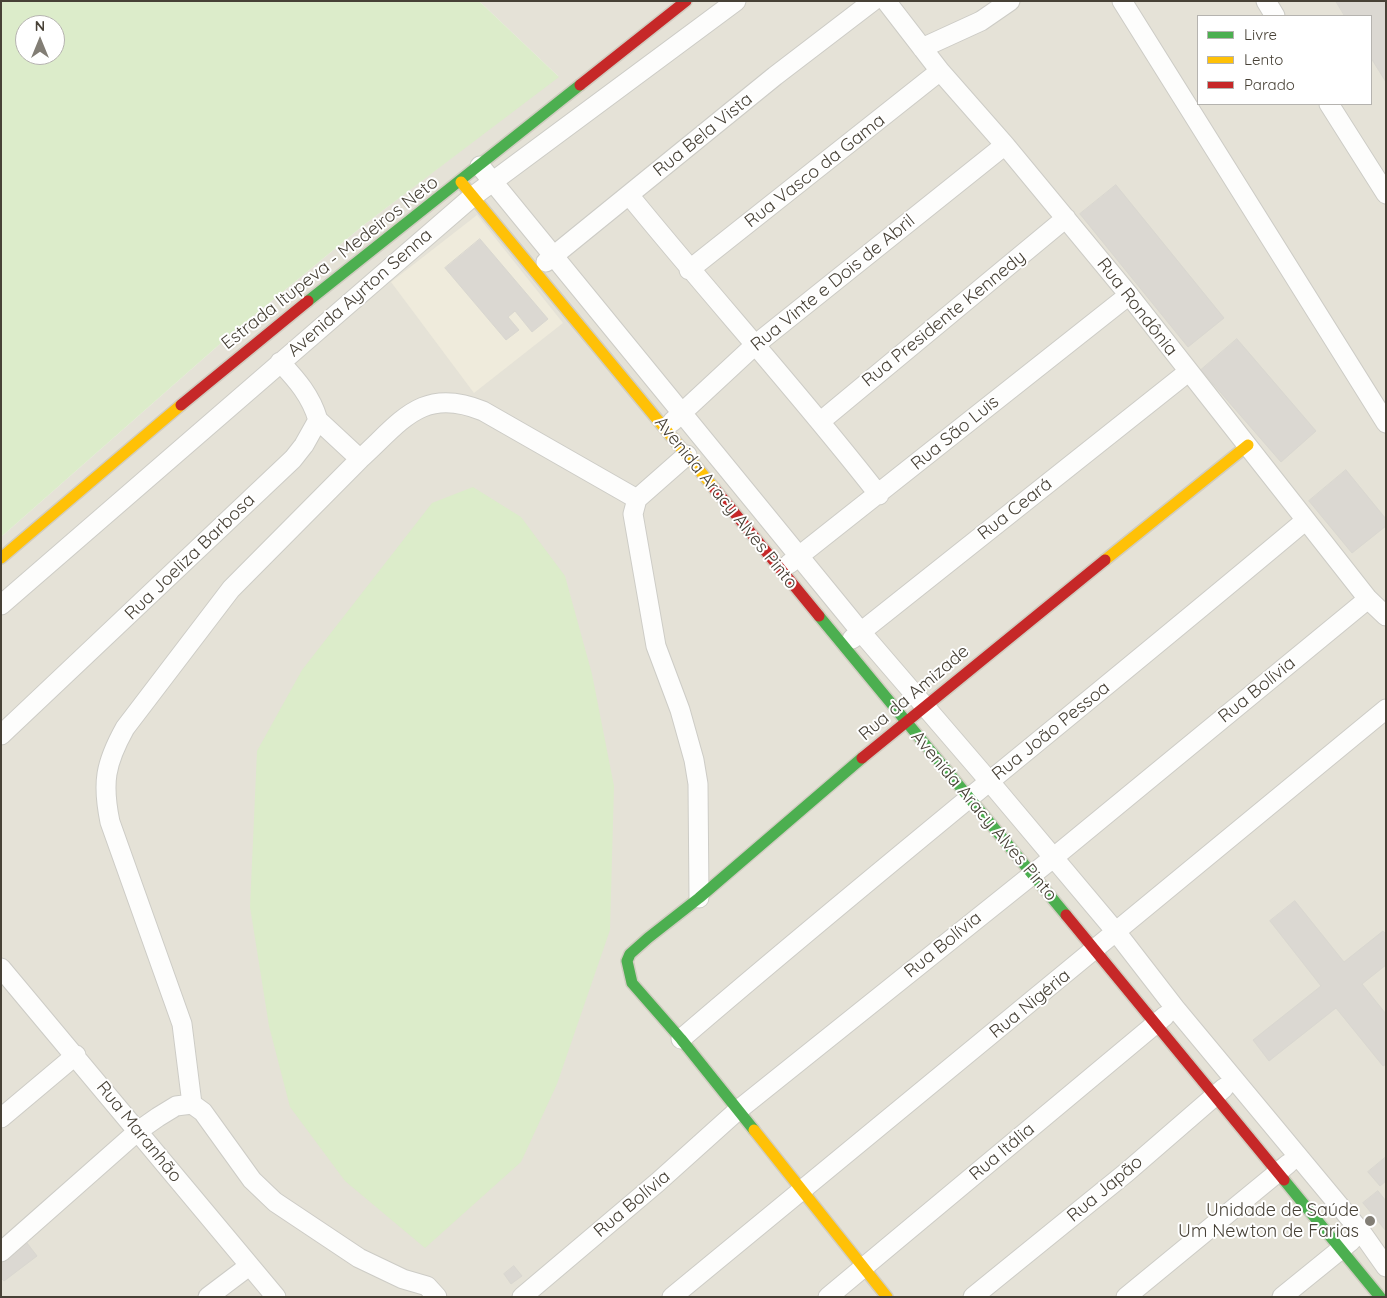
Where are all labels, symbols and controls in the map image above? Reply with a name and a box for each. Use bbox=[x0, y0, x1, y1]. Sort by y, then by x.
north arrow bbox=[15, 15, 65, 65]
legend bbox=[1197, 15, 1372, 105]
text: N bbox=[35, 17, 45, 35]
text: Livre bbox=[1244, 25, 1277, 44]
text: Lento bbox=[1244, 50, 1283, 69]
text: Parado bbox=[1244, 75, 1295, 94]
street label: Rua Bela Vista bbox=[649, 89, 757, 181]
street label: Rua Vasco da Gama bbox=[741, 110, 889, 232]
street label: Estrada Itupeva - Medeiros Neto bbox=[217, 172, 443, 354]
street label: Rua Vinte e Dois de Abril bbox=[747, 210, 919, 356]
street label: Avenida Ayrton Senna bbox=[283, 224, 437, 362]
street label: Rua Presidente Kennedy bbox=[858, 246, 1030, 392]
street label: Rua Rondônia bbox=[1092, 254, 1182, 360]
street label: Rua São Luis bbox=[907, 391, 1003, 475]
street label: Avenida Aracy Alves Pinto bbox=[650, 412, 802, 594]
street label: Rua Ceará bbox=[973, 473, 1057, 545]
street label: Rua Joeliza Barbosa bbox=[120, 489, 260, 625]
street label: Rua da Amizade bbox=[855, 641, 973, 745]
street label: Rua Bolívia bbox=[1214, 652, 1300, 728]
street label: Rua João Pessoa bbox=[988, 677, 1114, 785]
street label: Avenida Aracy Alves Pinto bbox=[906, 726, 1062, 906]
street label: Rua Bolívia bbox=[900, 907, 986, 983]
street label: Rua Nigéria bbox=[985, 965, 1075, 1043]
street label: Rua Maranhão bbox=[92, 1077, 186, 1187]
street label: Rua Itália bbox=[965, 1119, 1039, 1185]
street label: Rua Japão bbox=[1063, 1151, 1147, 1227]
street label: Rua Bolívia bbox=[590, 1166, 674, 1242]
place label: Unidade de Saúde Um Newton de Farias bbox=[1178, 1200, 1359, 1242]
marker: Unidade de Saúde Um Newton de Farias bbox=[1363, 1214, 1377, 1228]

